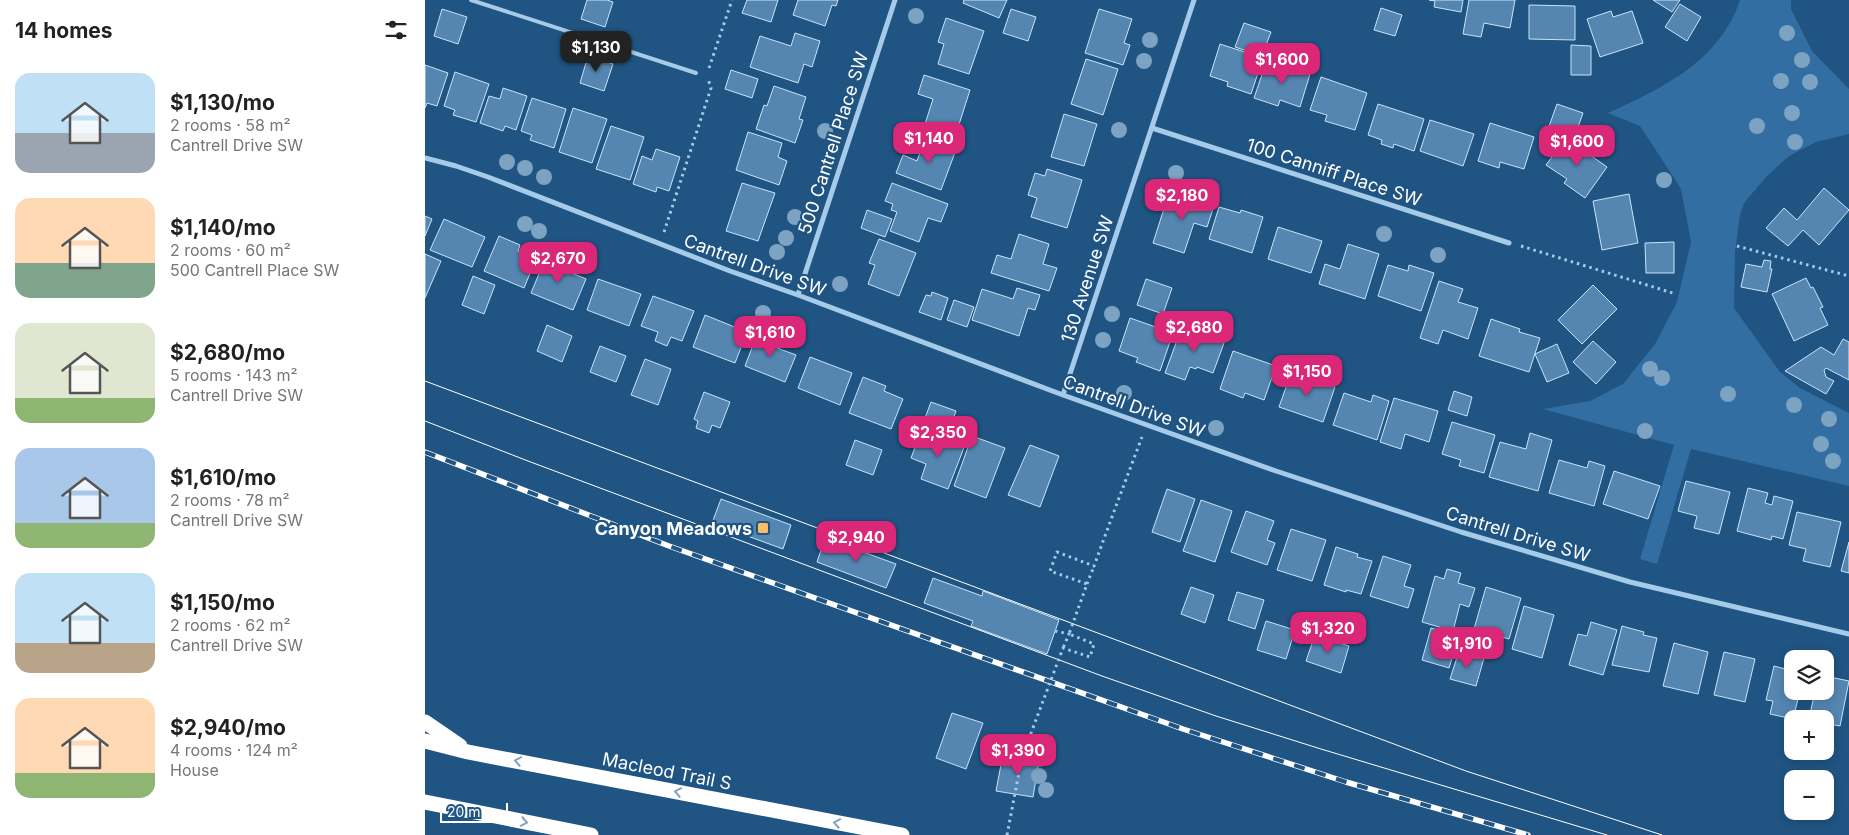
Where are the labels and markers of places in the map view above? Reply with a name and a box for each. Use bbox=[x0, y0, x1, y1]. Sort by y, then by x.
pin: $1,130 bbox=[555, 30, 637, 73]
pin: $1,600 bbox=[1241, 42, 1323, 85]
pin: $1,140 bbox=[888, 121, 970, 164]
pin: $1,600 bbox=[1536, 124, 1618, 167]
pin: $2,180 bbox=[1141, 178, 1223, 221]
pin: $2,670 bbox=[517, 242, 599, 284]
pin: $2,680 bbox=[1153, 310, 1235, 353]
pin: $1,610 bbox=[729, 316, 811, 358]
pin: $1,150 bbox=[1266, 354, 1348, 397]
pin: $2,350 bbox=[897, 416, 979, 458]
place label: Canyon Meadows bbox=[595, 518, 752, 539]
pin: $2,940 bbox=[815, 520, 897, 563]
marker: Canyon Meadows bbox=[756, 521, 770, 535]
pin: $1,320 bbox=[1287, 612, 1369, 654]
pin: $1,910 bbox=[1426, 626, 1508, 669]
pin: $1,390 bbox=[977, 734, 1059, 776]

